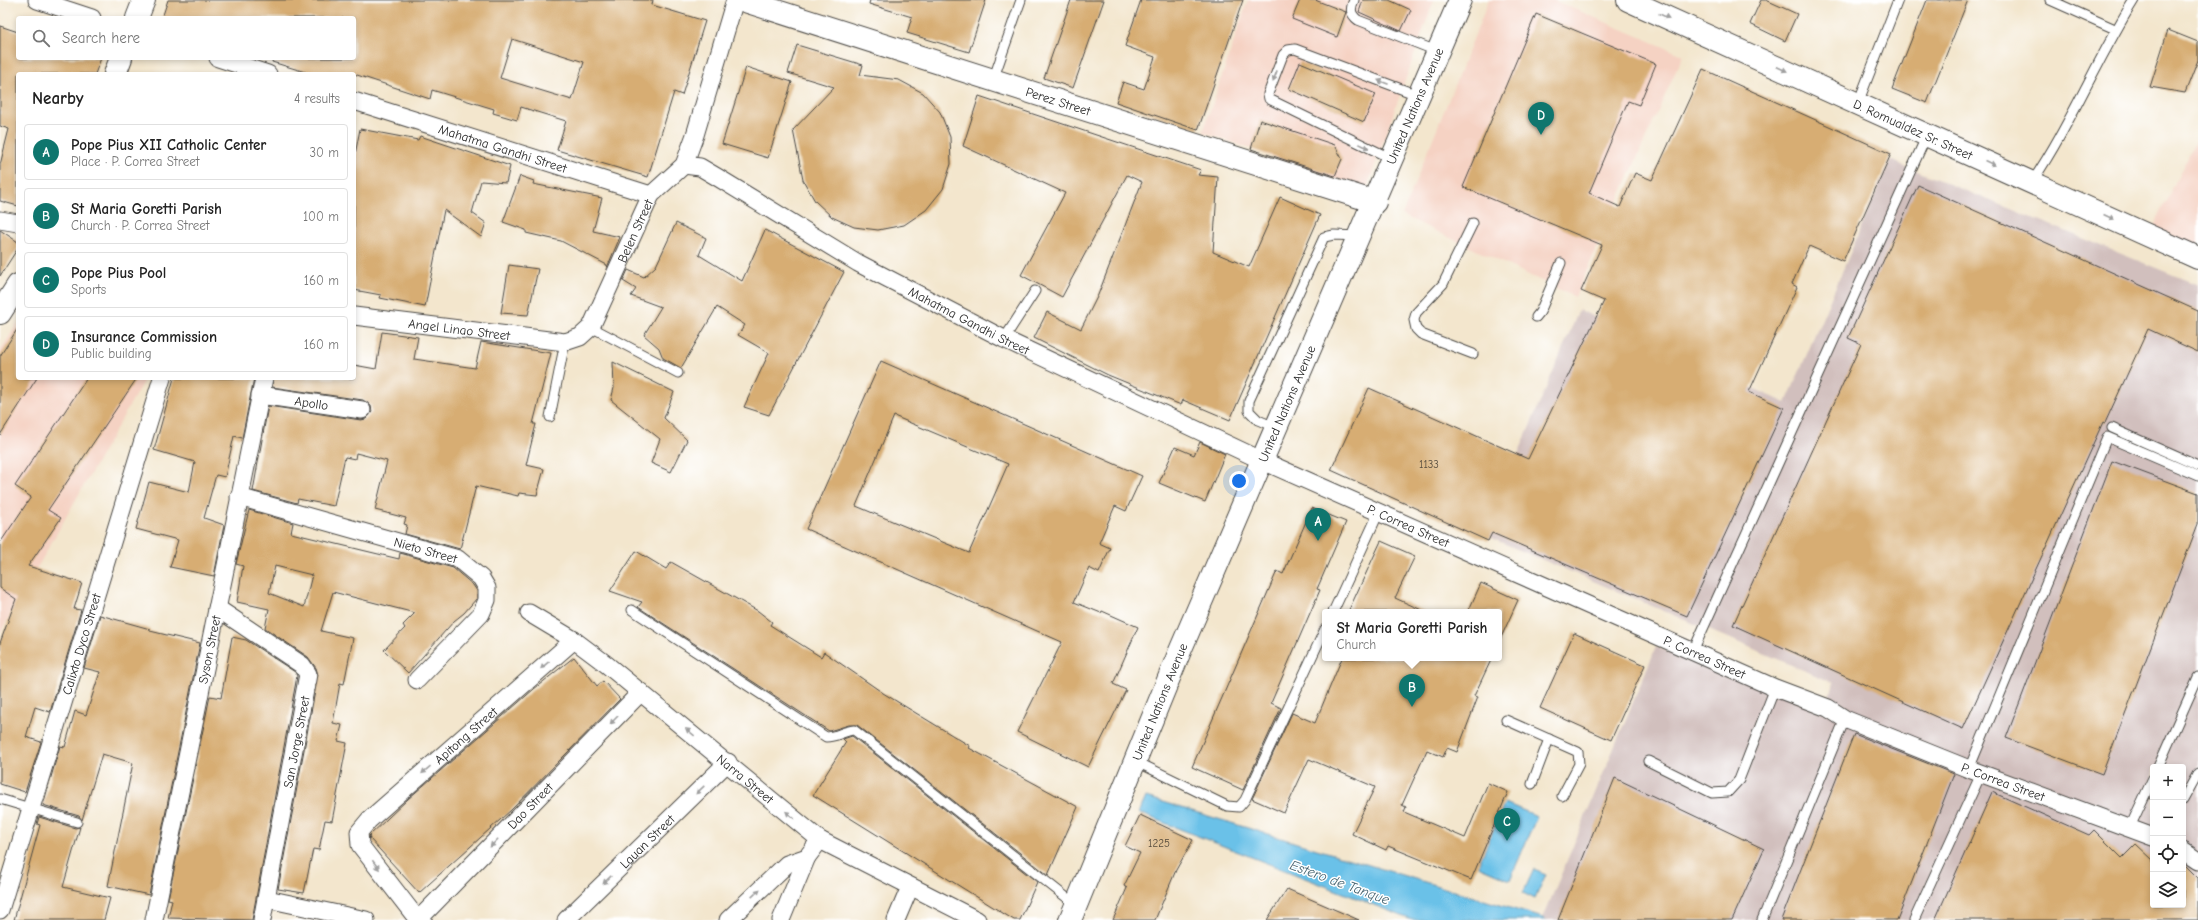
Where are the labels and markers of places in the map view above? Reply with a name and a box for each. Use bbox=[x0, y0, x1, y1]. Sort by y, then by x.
pin: D bbox=[1528, 102, 1554, 135]
pin: A bbox=[1305, 508, 1331, 541]
pin: B bbox=[1399, 674, 1425, 707]
pin: C bbox=[1494, 808, 1520, 841]

